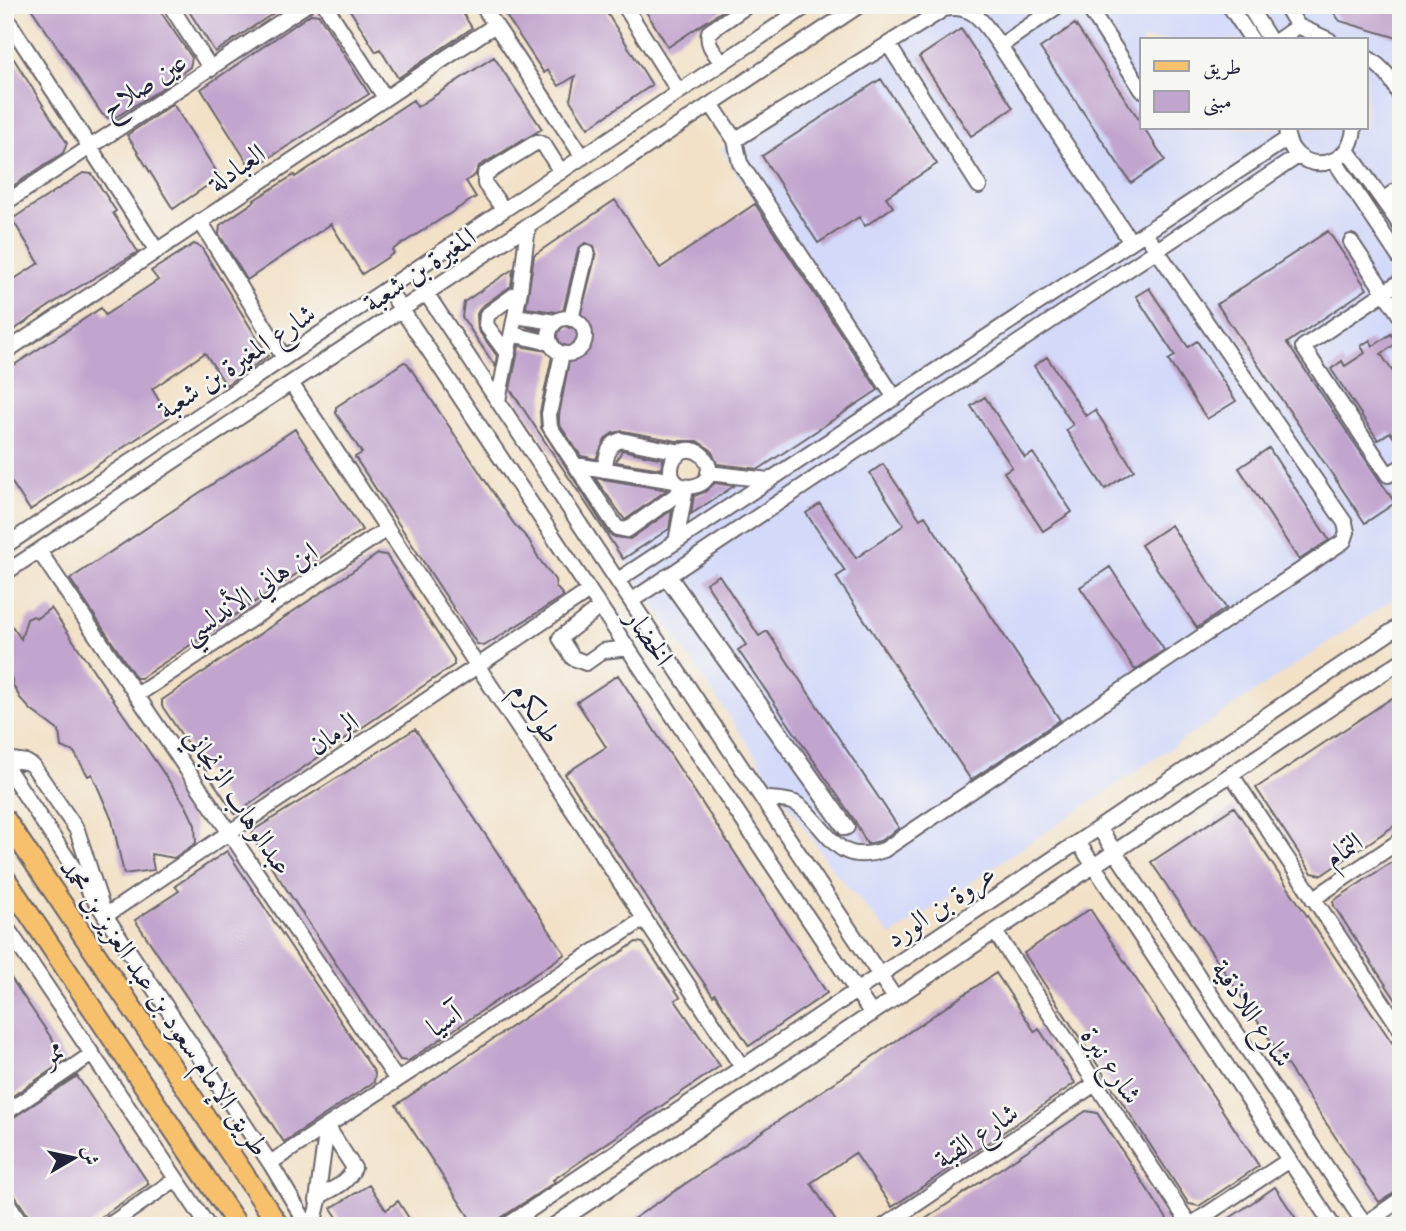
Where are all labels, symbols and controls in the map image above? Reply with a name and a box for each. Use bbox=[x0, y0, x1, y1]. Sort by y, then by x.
legend bbox=[1140, 38, 1368, 130]
street label: عين صلاح bbox=[91, 40, 197, 132]
text: طريق bbox=[1203, 51, 1241, 82]
text: مبنى bbox=[1203, 85, 1232, 116]
street label: العبادلة bbox=[197, 132, 273, 202]
street label: المغيرة بن شعبة bbox=[354, 216, 484, 322]
street label: شارع المغيرة بن شعبة bbox=[148, 292, 326, 432]
street label: ابن هاني الأندلسي bbox=[172, 531, 329, 658]
street label: الخضار bbox=[615, 597, 685, 674]
street label: طولكرم bbox=[498, 673, 573, 754]
street label: الرمان bbox=[299, 701, 366, 765]
street label: عبدالوهاب الزنجاني bbox=[172, 719, 304, 885]
street label: التمام bbox=[1315, 821, 1373, 881]
street label: طريق الإمام سعود بن عبد العزيز بن محمد bbox=[46, 849, 281, 1167]
street label: عروة بن الورد bbox=[876, 852, 1003, 957]
street label: شارع اللاذقية bbox=[1199, 951, 1305, 1077]
street label: آسيا bbox=[418, 991, 472, 1046]
street label: شارع نبرة bbox=[1068, 1018, 1153, 1114]
street label: ممر bbox=[29, 1028, 72, 1076]
street label: شارع القبة bbox=[925, 1091, 1028, 1181]
north arrow bbox=[38, 1122, 108, 1192]
text: ش bbox=[75, 1144, 106, 1167]

